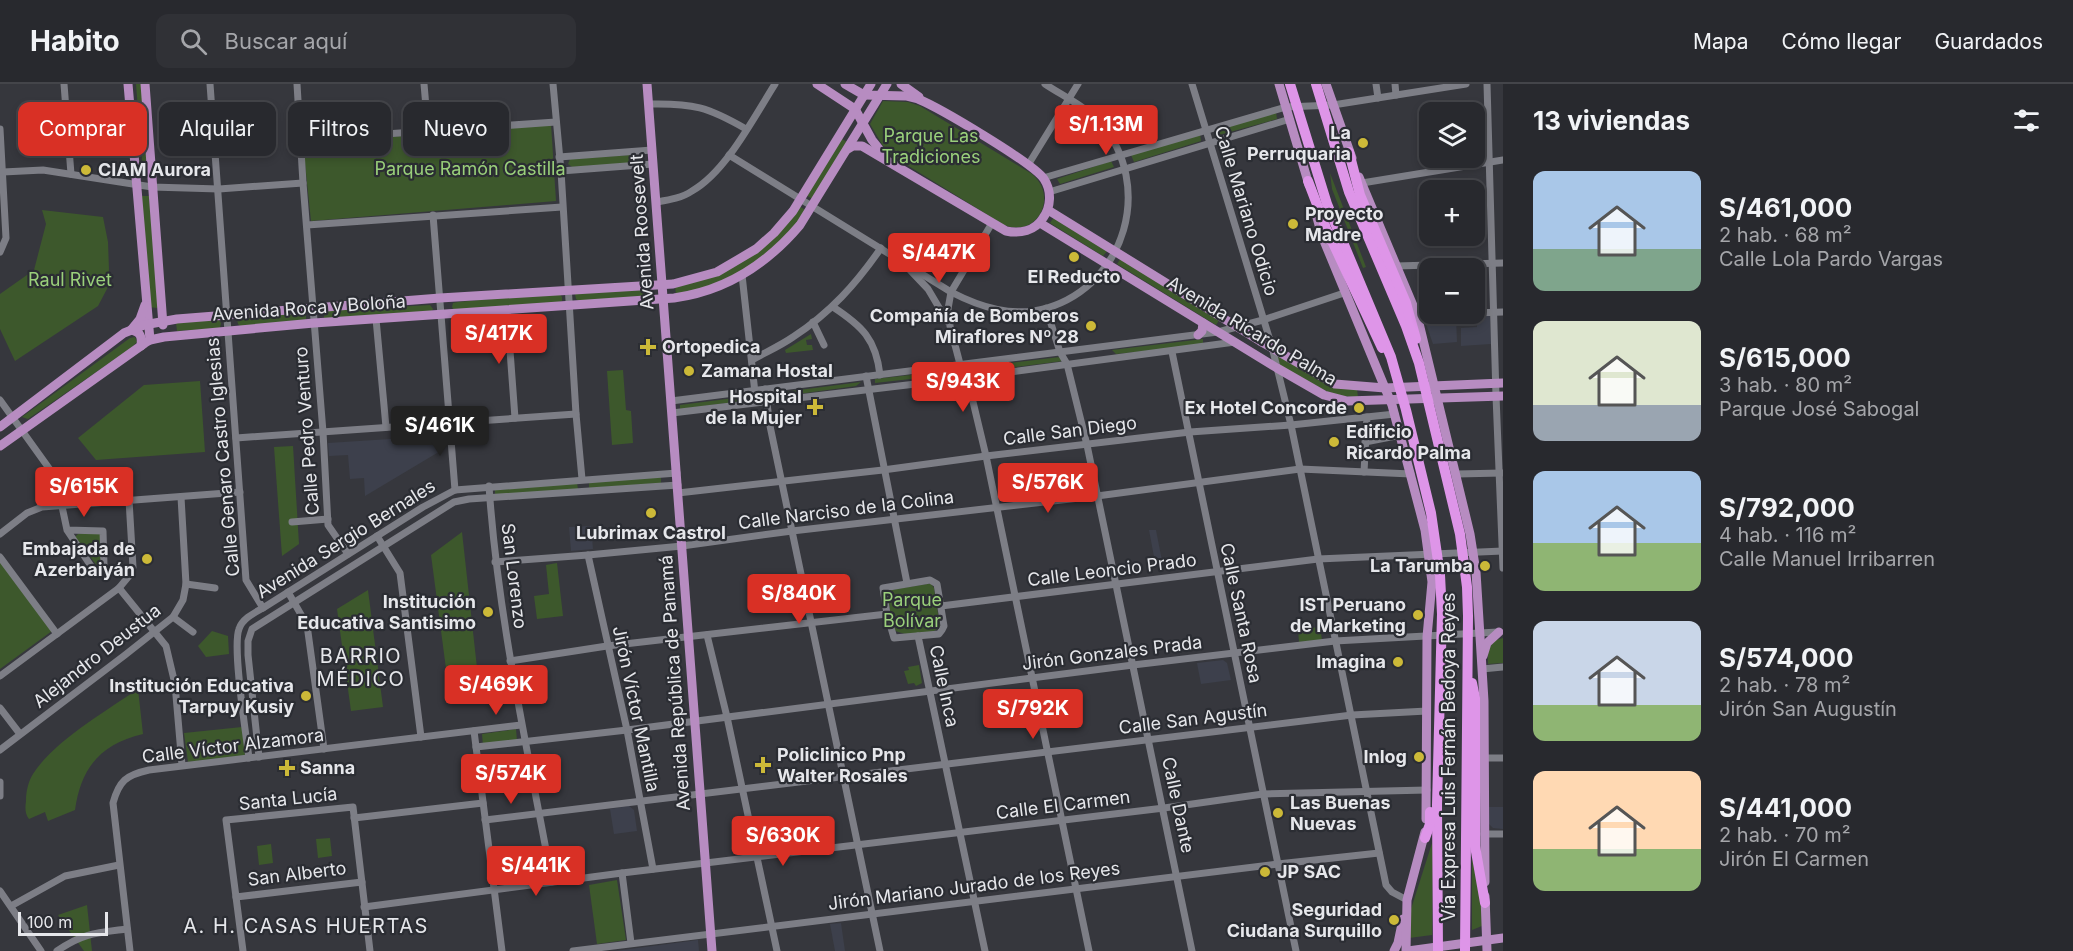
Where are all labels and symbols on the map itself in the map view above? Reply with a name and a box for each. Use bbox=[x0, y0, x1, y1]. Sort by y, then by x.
pin: S/1.13M bbox=[1051, 105, 1161, 156]
place label: La Perruquaria bbox=[1247, 122, 1351, 164]
street label: Calle Mariano Odicio bbox=[1211, 123, 1282, 298]
park label: Parque Las Tradiciones bbox=[882, 125, 980, 167]
marker: La Perruquaria bbox=[1356, 136, 1370, 150]
street label: Avenida Roosevelt bbox=[626, 153, 657, 311]
park label: Parque Ramón Castilla bbox=[375, 158, 566, 179]
place label: CIAM Aurora bbox=[98, 159, 211, 180]
marker: CIAM Aurora bbox=[79, 163, 93, 177]
place label: Proyecto Madre bbox=[1305, 203, 1384, 245]
marker: Proyecto Madre bbox=[1286, 217, 1300, 231]
pin: S/447K bbox=[890, 233, 988, 284]
marker: El Reducto bbox=[1067, 250, 1081, 264]
place label: El Reducto bbox=[1028, 266, 1121, 287]
park label: Raul Rivet bbox=[28, 269, 112, 290]
street label: Avenida Ricardo Palma bbox=[1164, 272, 1341, 390]
street label: Avenida Roca y Boloña bbox=[211, 290, 406, 325]
place label: Compañía de Bomberos Miraflores Nº 28 bbox=[870, 305, 1079, 347]
pin: S/417K bbox=[450, 314, 548, 365]
marker: Compañía de Bomberos Miraflores Nº 28 bbox=[1084, 319, 1098, 333]
place label: Ortopedica bbox=[662, 336, 761, 357]
street label: Calle Genaro Castro Iglesias bbox=[202, 337, 243, 577]
marker: Ortopedica bbox=[639, 338, 657, 356]
street label: Calle Pedro Venturo bbox=[290, 346, 323, 516]
place label: Zamana Hostal bbox=[701, 360, 833, 381]
pin: S/943K bbox=[914, 362, 1012, 413]
marker: Zamana Hostal bbox=[682, 364, 696, 378]
place label: Hospital de la Mujer bbox=[705, 386, 802, 428]
place label: Ex Hotel Concorde bbox=[1184, 397, 1347, 418]
marker: Hospital de la Mujer bbox=[806, 398, 824, 416]
marker: Ex Hotel Concorde bbox=[1352, 401, 1366, 415]
pin: S/461K bbox=[391, 406, 489, 457]
street label: Calle San Diego bbox=[1002, 412, 1138, 449]
place label: Edificio Ricardo Palma bbox=[1346, 421, 1471, 463]
marker: Edificio Ricardo Palma bbox=[1327, 435, 1341, 449]
pin: S/576K bbox=[999, 463, 1097, 514]
pin: S/615K bbox=[35, 467, 133, 518]
street label: Avenida Sergio Bernales bbox=[252, 475, 439, 602]
street label: Calle Narciso de la Colina bbox=[737, 486, 955, 533]
marker: Lubrimax Castrol bbox=[644, 506, 658, 520]
street label: San Lorenzo bbox=[498, 522, 531, 630]
place label: Lubrimax Castrol bbox=[576, 522, 726, 543]
place label: Embajada de Azerbaiyán bbox=[22, 538, 135, 580]
street label: Calle Santa Rosa bbox=[1216, 541, 1267, 685]
street label: Calle Leoncio Prado bbox=[1026, 549, 1198, 590]
marker: Embajada de Azerbaiyán bbox=[140, 552, 154, 566]
street label: Avenida República de Panamá bbox=[655, 554, 694, 812]
place label: La Tarumba bbox=[1370, 555, 1473, 576]
marker: La Tarumba bbox=[1478, 559, 1492, 573]
pin: S/840K bbox=[750, 574, 848, 625]
park label: Parque Bolívar bbox=[882, 589, 942, 631]
place label: Institución Educativa Santisimo bbox=[297, 591, 476, 633]
street label: Vía Expresa Luis Fernán Bedoya Reyes bbox=[1438, 592, 1459, 922]
place label: IST Peruano de Marketing bbox=[1290, 594, 1406, 636]
street label: Alejandro Deustua bbox=[29, 599, 165, 712]
marker: Institución Educativa Santisimo bbox=[481, 605, 495, 619]
marker: IST Peruano de Marketing bbox=[1411, 608, 1425, 622]
street label: Jirón Víctor Mantilla bbox=[609, 624, 664, 794]
street label: Jirón Gonzales Prada bbox=[1021, 631, 1203, 674]
street label: Calle Inca bbox=[926, 643, 963, 729]
district label: BARRIO MÉDICO bbox=[317, 644, 405, 691]
place label: Imagina bbox=[1316, 651, 1386, 672]
marker: Imagina bbox=[1391, 655, 1405, 669]
pin: S/469K bbox=[447, 665, 545, 716]
place label: Institución Educativa Tarpuy Kusiy bbox=[109, 675, 294, 717]
marker: Institución Educativa Tarpuy Kusiy bbox=[299, 689, 313, 703]
pin: S/792K bbox=[984, 689, 1082, 740]
street label: Calle San Agustín bbox=[1118, 699, 1268, 738]
street label: Calle Víctor Alzamora bbox=[141, 724, 325, 767]
place label: Policlinico Pnp Walter Rosales bbox=[777, 744, 908, 786]
place label: Inlog bbox=[1363, 746, 1407, 767]
marker: Inlog bbox=[1412, 750, 1426, 764]
pin: S/574K bbox=[462, 754, 560, 805]
street label: Calle Dante bbox=[1158, 755, 1199, 855]
marker: Policlinico Pnp Walter Rosales bbox=[754, 756, 772, 774]
place label: Sanna bbox=[300, 757, 355, 778]
marker: Sanna bbox=[278, 759, 296, 777]
street label: Santa Lucía bbox=[238, 783, 338, 814]
street label: Calle El Carmen bbox=[995, 786, 1131, 823]
place label: Las Buenas Nuevas bbox=[1290, 792, 1391, 834]
marker: Las Buenas Nuevas bbox=[1271, 806, 1285, 820]
pin: S/630K bbox=[734, 816, 832, 867]
pin: S/441K bbox=[487, 846, 585, 897]
street label: San Alberto bbox=[246, 857, 347, 890]
street label: Jirón Mariano Jurado de los Reyes bbox=[827, 857, 1121, 914]
place label: JP SAC bbox=[1277, 861, 1341, 882]
marker: JP SAC bbox=[1258, 865, 1272, 879]
place label: Seguridad Ciudana Surquillo bbox=[1227, 899, 1382, 941]
scale bar bbox=[18, 909, 108, 936]
marker: Seguridad Ciudana Surquillo bbox=[1387, 913, 1401, 927]
district label: A. H. CASAS HUERTAS bbox=[183, 914, 429, 938]

